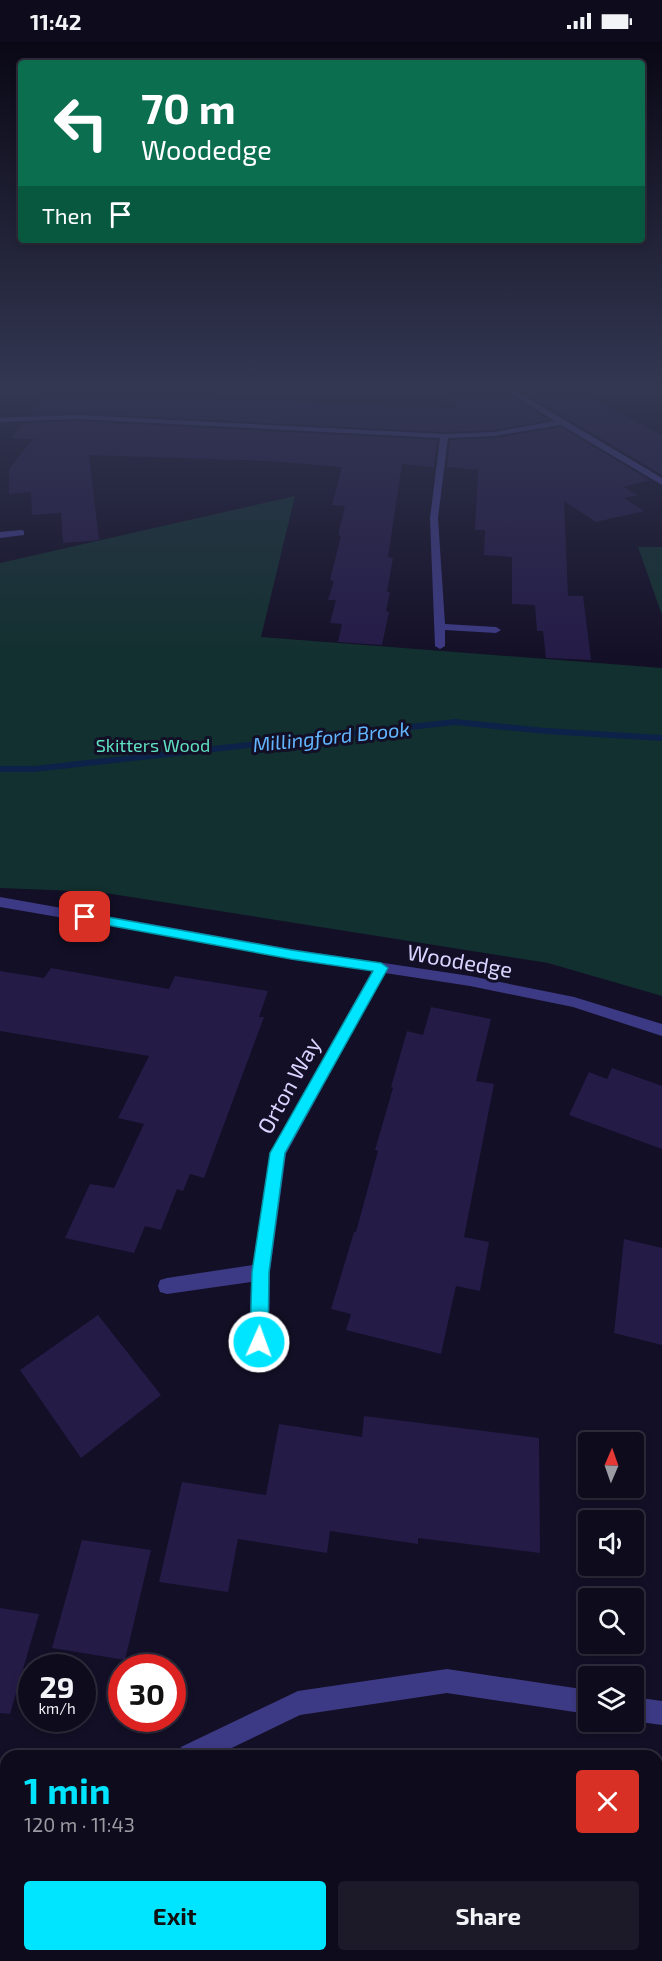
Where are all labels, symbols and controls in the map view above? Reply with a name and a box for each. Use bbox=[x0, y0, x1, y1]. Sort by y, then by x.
text: 11:42 bbox=[30, 8, 81, 34]
text: 70 m bbox=[141, 82, 236, 132]
icon: left bbox=[42, 84, 120, 162]
text: Woodedge bbox=[141, 133, 272, 165]
icon: arrive bbox=[104, 198, 137, 231]
text: Then bbox=[42, 202, 92, 228]
water label: Millingford Brook bbox=[251, 716, 411, 756]
park label: Skitters Wood bbox=[96, 734, 210, 756]
pin bbox=[59, 891, 110, 942]
icon: arrive bbox=[68, 900, 101, 933]
street label: Woodedge bbox=[405, 938, 515, 982]
street label: Orton Way bbox=[251, 1032, 325, 1138]
position arrow bbox=[227, 1310, 291, 1374]
north arrow bbox=[578, 1432, 644, 1498]
map controls bbox=[578, 1432, 644, 1732]
button: sound bbox=[578, 1510, 644, 1576]
button: search bbox=[578, 1588, 644, 1654]
speed limit sign: 30 bbox=[108, 1654, 186, 1732]
button: layers bbox=[578, 1666, 644, 1732]
text: 29 bbox=[39, 1668, 75, 1704]
text: km/h bbox=[38, 1699, 76, 1717]
text: 1 min bbox=[24, 1768, 111, 1811]
button: close bbox=[576, 1770, 639, 1833]
text: 120 m · 11:43 bbox=[24, 1812, 135, 1836]
button: Exit bbox=[24, 1881, 326, 1950]
button: Share bbox=[338, 1881, 639, 1950]

